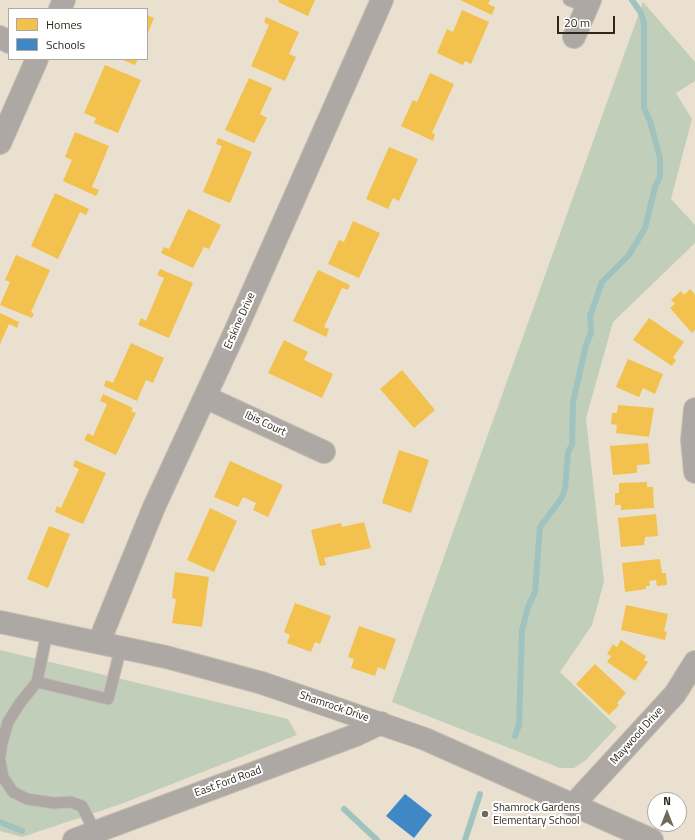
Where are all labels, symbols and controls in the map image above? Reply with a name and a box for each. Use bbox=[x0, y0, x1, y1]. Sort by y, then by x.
legend bbox=[8, 8, 148, 60]
scale bar bbox=[559, 8, 617, 34]
text: 20 m bbox=[564, 13, 590, 32]
text: Homes bbox=[46, 15, 82, 34]
text: Schools bbox=[46, 35, 85, 54]
street label: Erskine Drive bbox=[222, 291, 258, 351]
street label: Ibis Court bbox=[242, 409, 288, 439]
street label: Shamrock Drive bbox=[298, 689, 370, 725]
street label: Maywood Drive bbox=[608, 705, 666, 767]
street label: East Ford Road bbox=[193, 764, 263, 800]
north arrow bbox=[647, 792, 687, 832]
text: N bbox=[663, 793, 671, 809]
place label: Shamrock Gardens Elementary School bbox=[493, 801, 580, 827]
marker: Shamrock Gardens Elementary School bbox=[480, 809, 490, 819]

